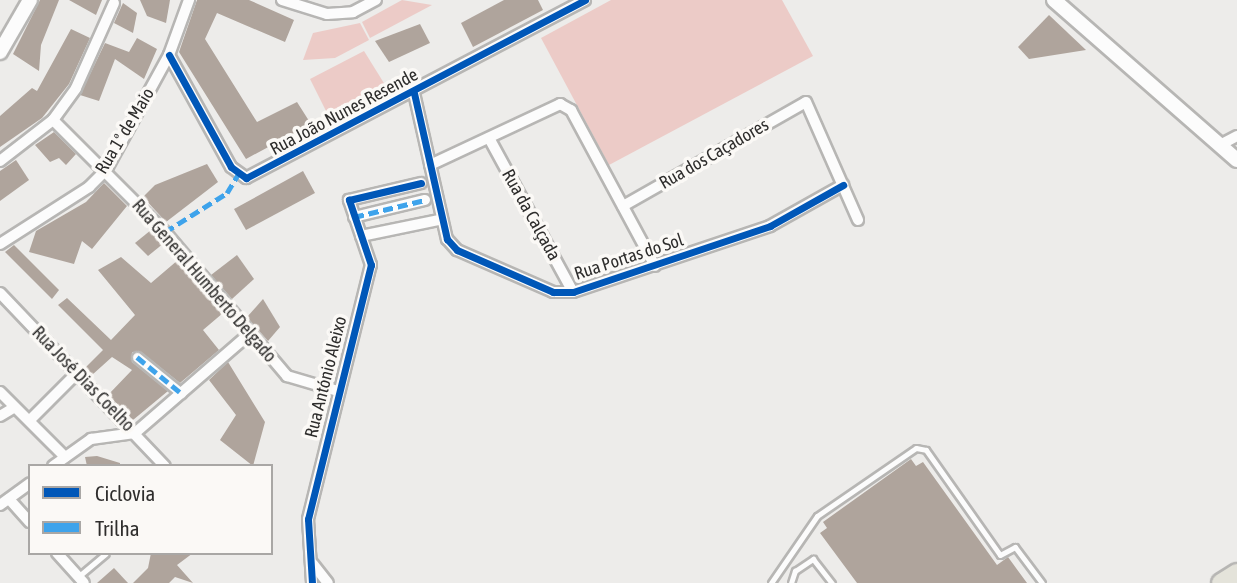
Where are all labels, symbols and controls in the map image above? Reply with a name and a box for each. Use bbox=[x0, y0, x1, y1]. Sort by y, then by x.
street label: Rua João Nunes Resende bbox=[266, 64, 422, 160]
street label: Rua 1º de Maio bbox=[91, 84, 159, 178]
street label: Rua dos Caçadores bbox=[655, 114, 773, 194]
street label: Rua da Calçada bbox=[497, 166, 565, 264]
street label: Rua General Humberto Delgado bbox=[127, 195, 281, 367]
street label: Rua Portas do Sol bbox=[572, 229, 686, 285]
street label: Rua António Aleixo bbox=[300, 314, 352, 440]
street label: Rua José Dias Coelho bbox=[27, 322, 139, 436]
legend bbox=[28, 464, 273, 555]
text: Ciclovia bbox=[95, 481, 155, 505]
text: Trilha bbox=[95, 516, 140, 540]

